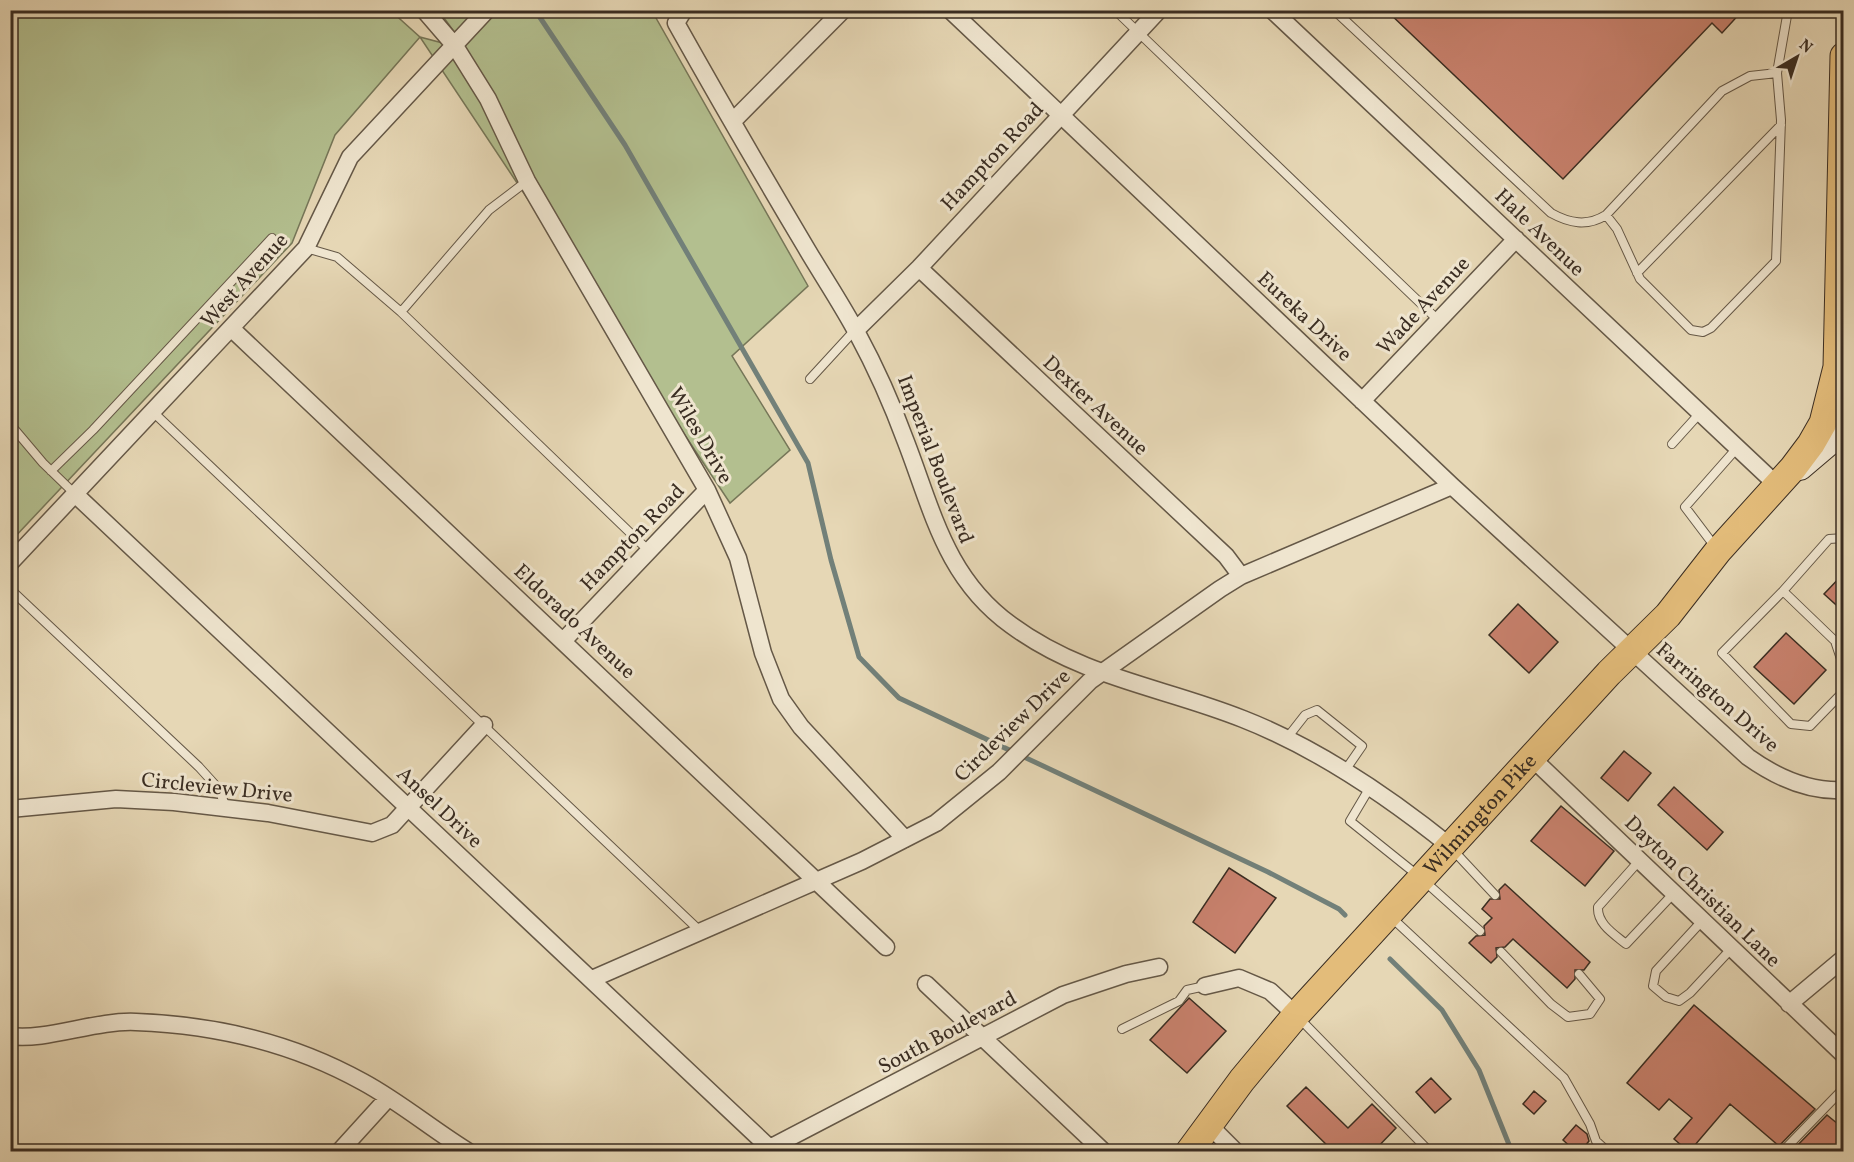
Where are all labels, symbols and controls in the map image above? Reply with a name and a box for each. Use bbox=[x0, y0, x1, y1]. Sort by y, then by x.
north arrow bbox=[1767, 27, 1827, 87]
text: N bbox=[1794, 35, 1817, 59]
street label: Hampton Road bbox=[935, 96, 1051, 218]
street label: Hale Avenue bbox=[1487, 183, 1591, 284]
street label: West Avenue bbox=[195, 227, 296, 335]
street label: Wade Avenue bbox=[1371, 250, 1477, 362]
street label: Eureka Drive bbox=[1250, 265, 1358, 369]
street label: Dexter Avenue bbox=[1036, 349, 1154, 463]
street label: Imperial Boulevard bbox=[889, 371, 980, 548]
street label: Wiles Drive bbox=[660, 382, 739, 490]
street label: Hampton Road bbox=[574, 478, 692, 598]
street label: Eldorado Avenue bbox=[507, 558, 641, 686]
street label: Farrington Drive bbox=[1649, 636, 1785, 760]
street label: Circleview Drive bbox=[948, 663, 1078, 789]
street label: Wilmington Pike bbox=[1417, 748, 1544, 883]
street label: Ansel Drive bbox=[390, 761, 488, 856]
street label: Circleview Drive bbox=[140, 766, 294, 811]
street label: Dayton Christian Lane bbox=[1617, 810, 1787, 975]
street label: South Boulevard bbox=[873, 985, 1022, 1082]

